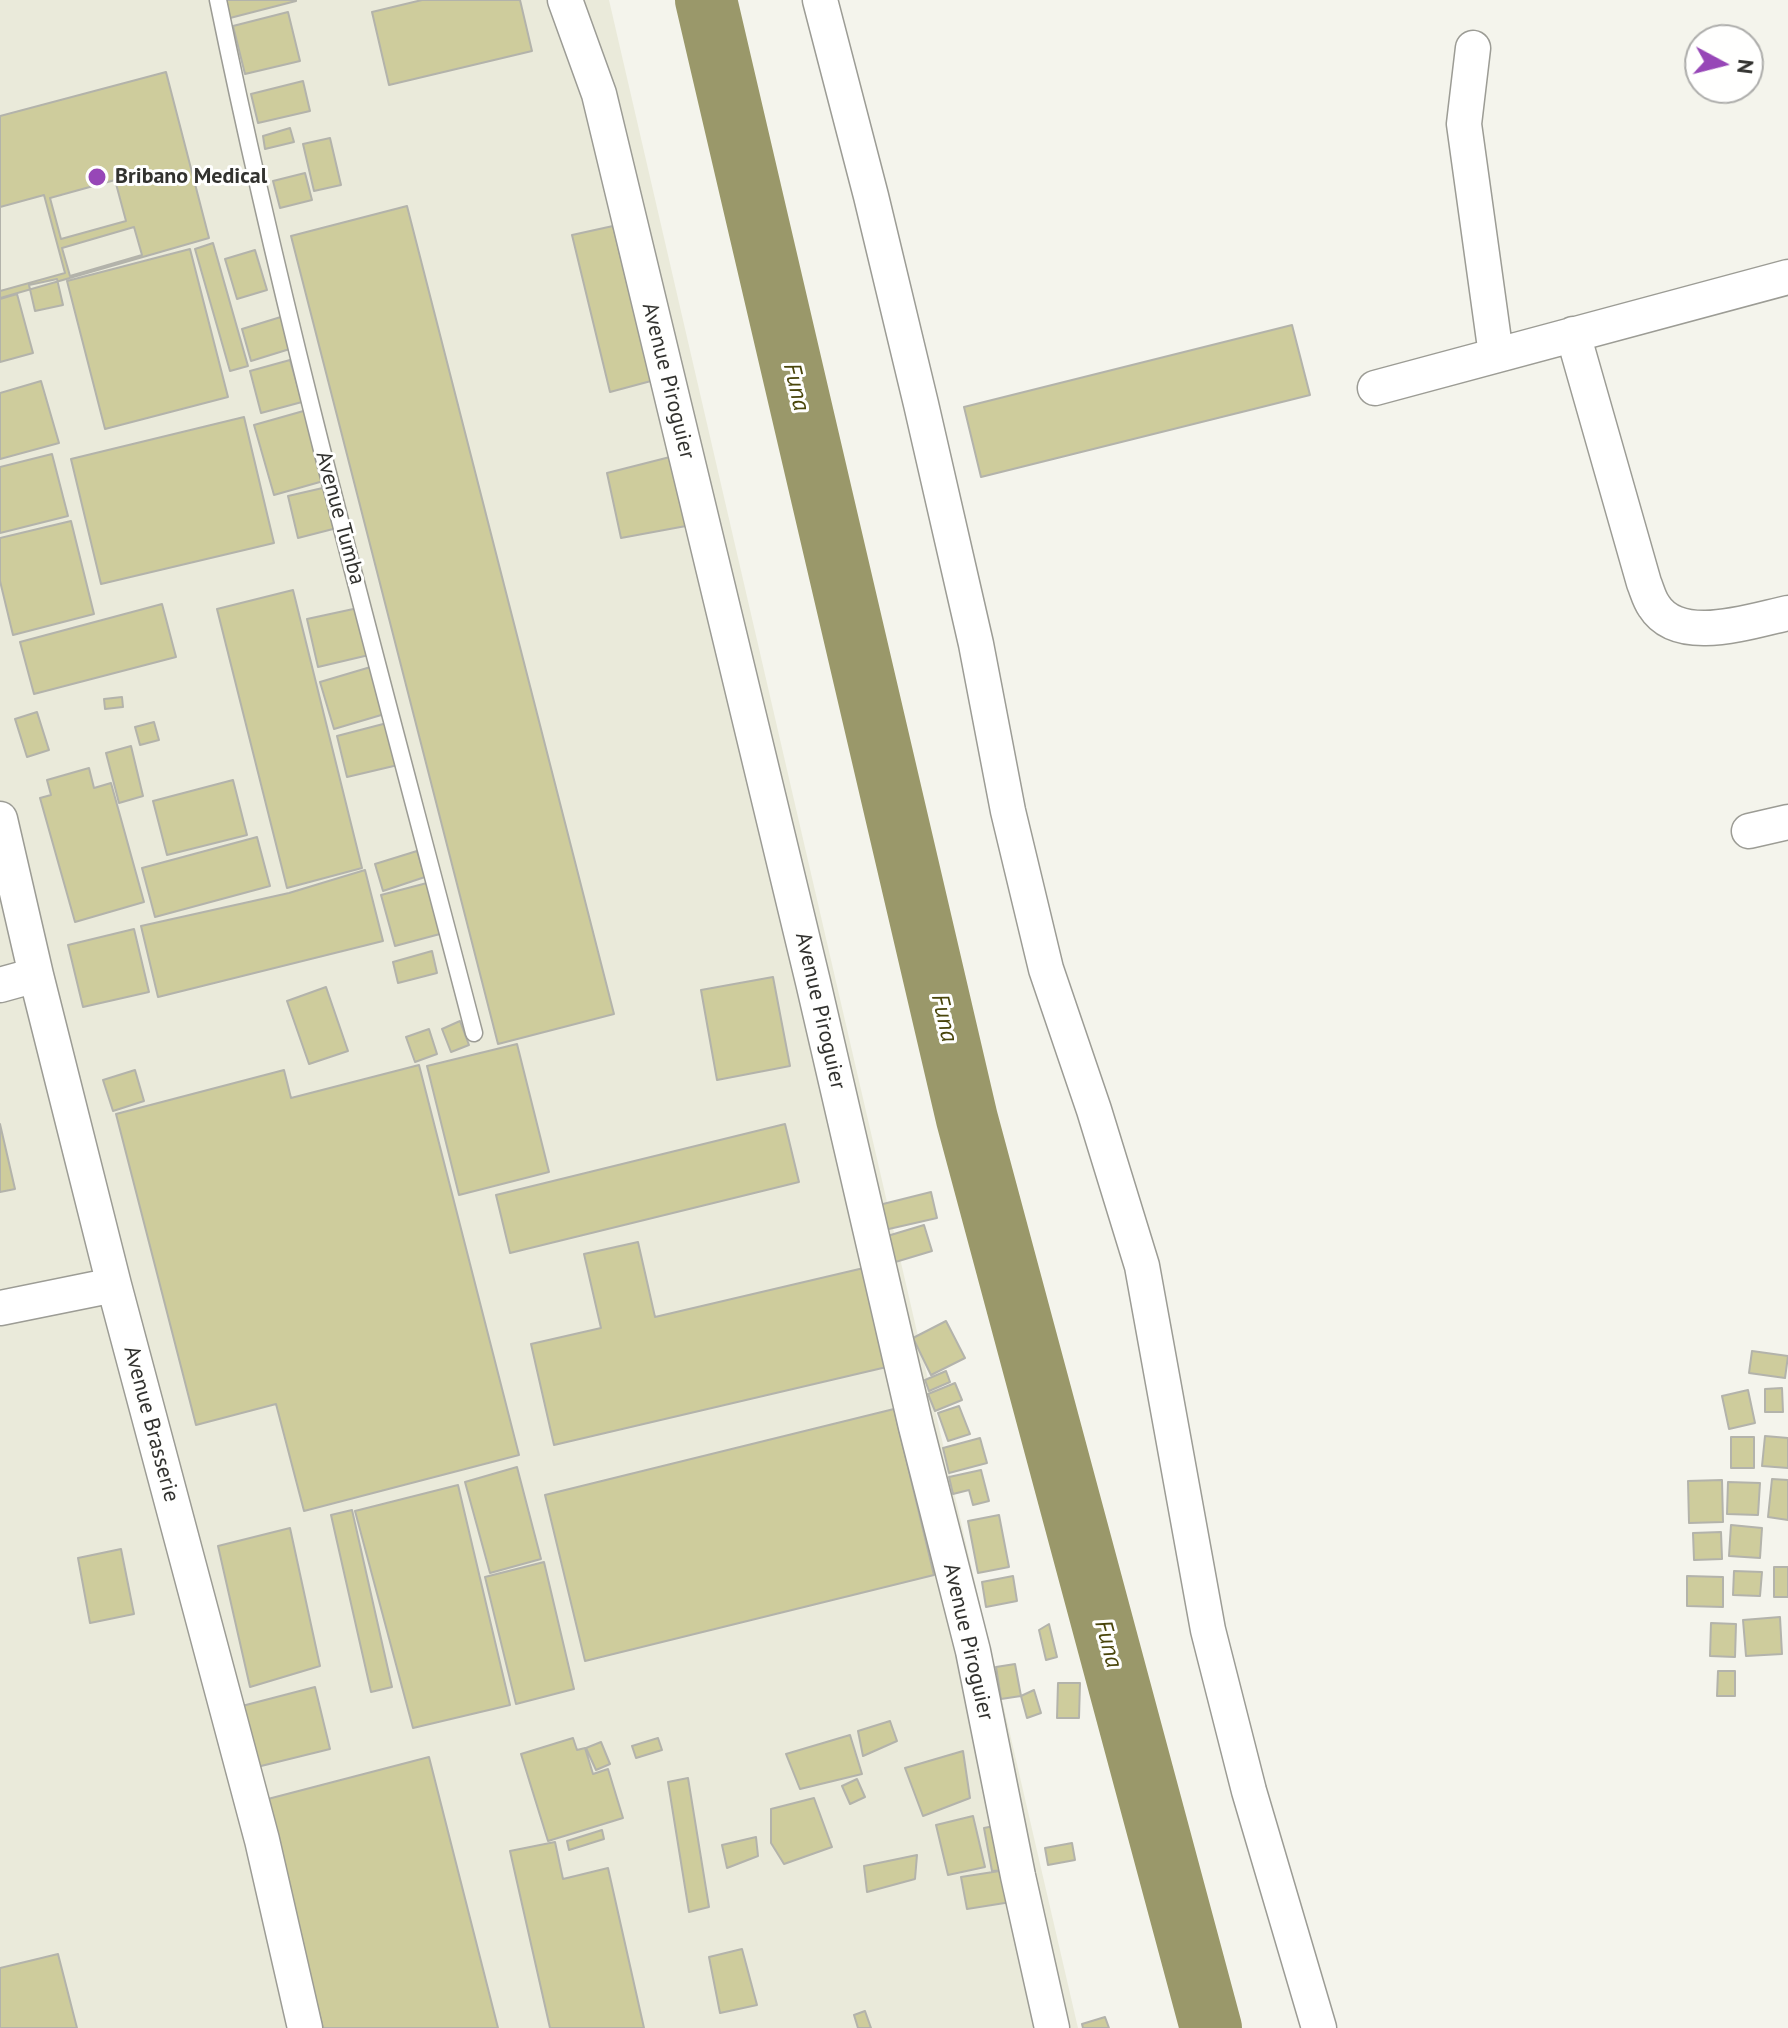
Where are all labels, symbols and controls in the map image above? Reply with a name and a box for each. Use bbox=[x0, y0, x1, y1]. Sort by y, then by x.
north arrow bbox=[1684, 24, 1764, 104]
text: N bbox=[1731, 58, 1761, 76]
place label: Bribano Medical bbox=[115, 164, 267, 190]
marker: Bribano Medical bbox=[86, 166, 108, 188]
street label: Avenue Piroguier bbox=[636, 300, 700, 462]
water label: Funa bbox=[777, 360, 815, 414]
street label: Avenue Tumba bbox=[310, 448, 370, 588]
street label: Avenue Piroguier bbox=[789, 930, 851, 1092]
water label: Funa bbox=[925, 991, 963, 1045]
street label: Avenue Brasserie bbox=[118, 1343, 184, 1505]
street label: Avenue Piroguier bbox=[937, 1561, 999, 1723]
water label: Funa bbox=[1088, 1617, 1128, 1671]

